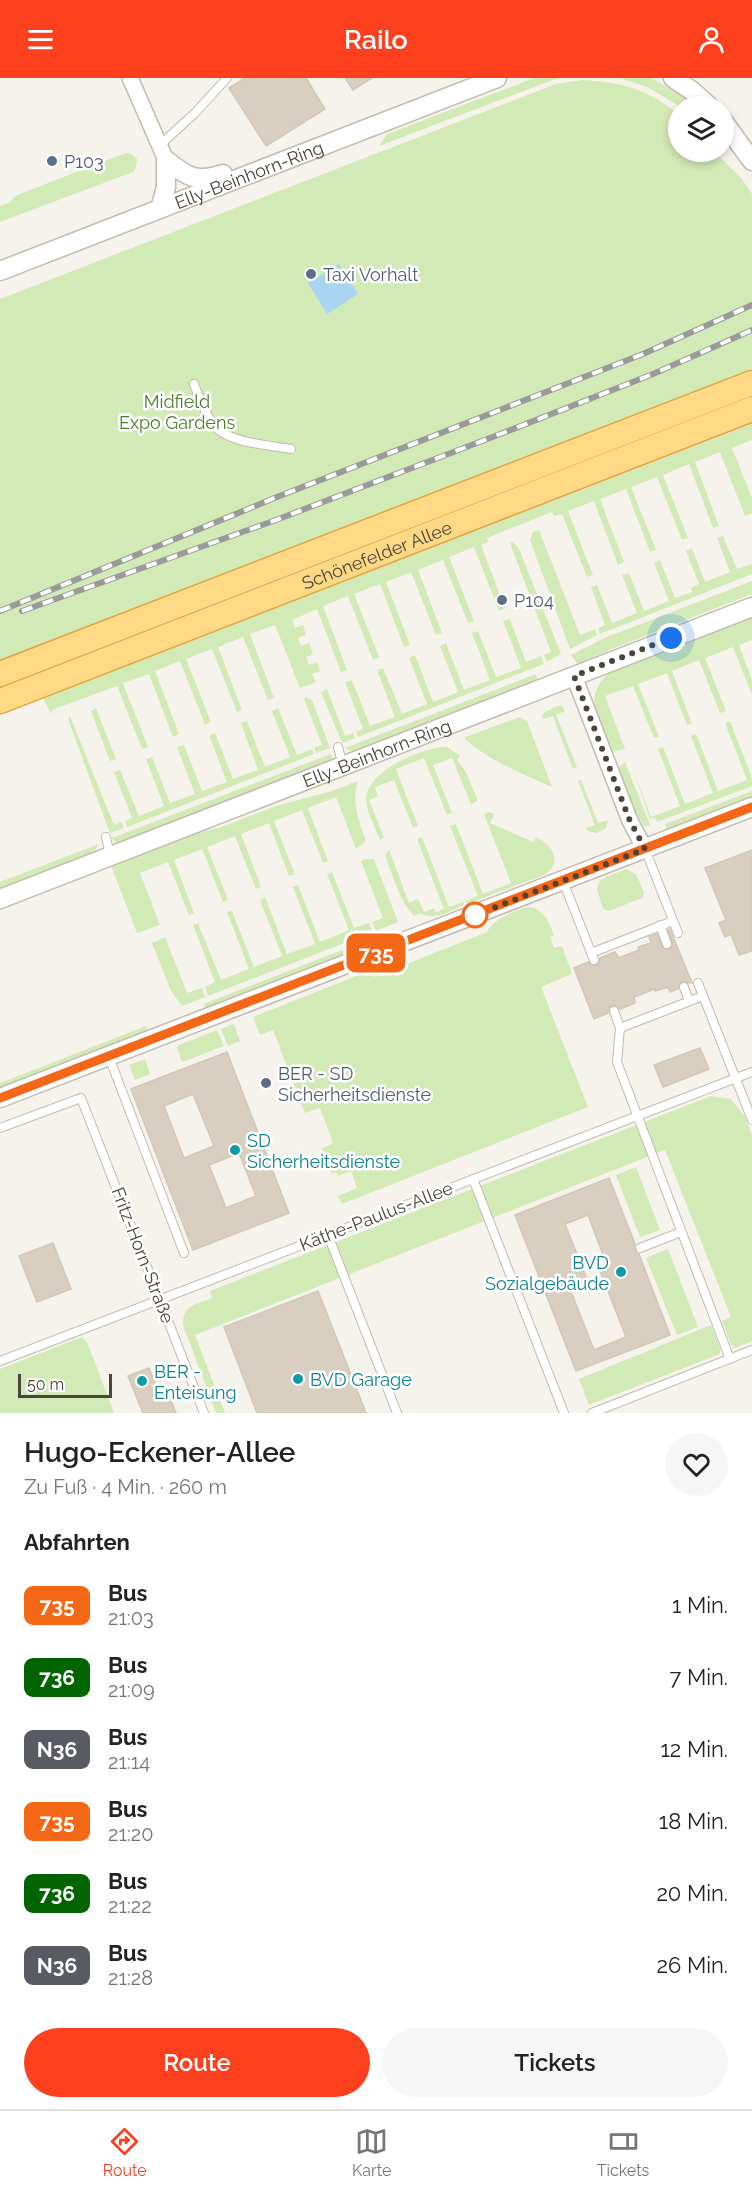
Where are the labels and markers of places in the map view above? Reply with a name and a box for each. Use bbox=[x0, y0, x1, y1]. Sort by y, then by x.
place label: P103 bbox=[64, 151, 104, 172]
marker: P103 bbox=[45, 154, 59, 168]
place label: Taxi Vorhalt bbox=[323, 264, 418, 285]
marker: Taxi Vorhalt bbox=[304, 267, 318, 281]
place label: P104 bbox=[514, 590, 554, 611]
marker: P104 bbox=[495, 593, 509, 607]
unlabelled marker bbox=[462, 902, 488, 928]
place label: BER - SD Sicherheitsdienste bbox=[278, 1063, 432, 1105]
marker: BER - SD Sicherheitsdienste bbox=[259, 1076, 273, 1090]
place label: SD Sicherheitsdienste bbox=[247, 1130, 401, 1172]
marker: SD Sicherheitsdienste bbox=[228, 1143, 242, 1157]
place label: BVD Sozialgebäude bbox=[485, 1252, 609, 1294]
marker: BVD Sozialgebäude bbox=[614, 1265, 628, 1279]
place label: BER - Enteisung bbox=[154, 1361, 237, 1403]
place label: BVD Garage bbox=[310, 1369, 412, 1390]
marker: BVD Garage bbox=[291, 1372, 305, 1386]
marker: BER - Enteisung bbox=[135, 1374, 149, 1388]

